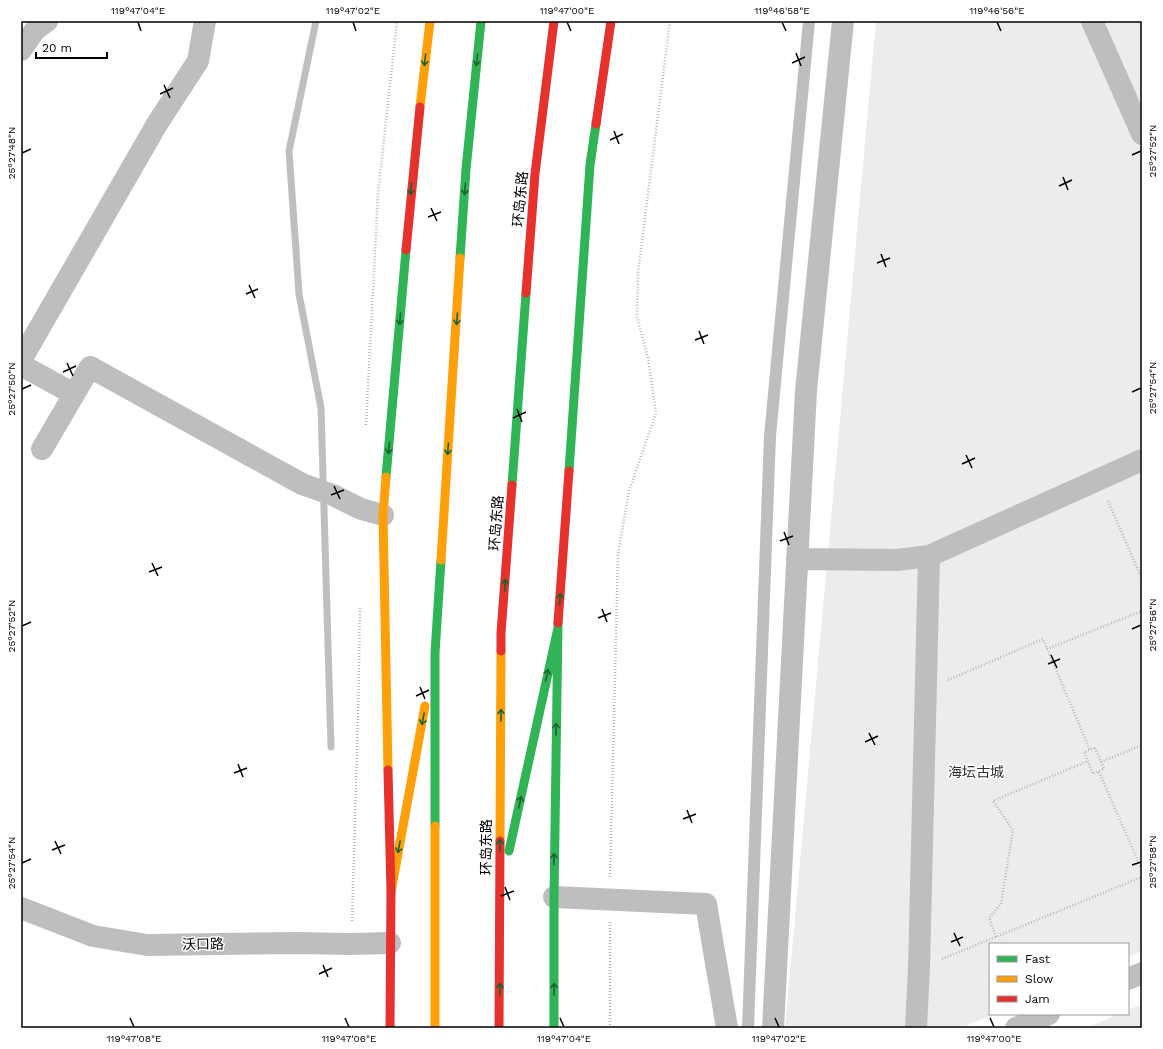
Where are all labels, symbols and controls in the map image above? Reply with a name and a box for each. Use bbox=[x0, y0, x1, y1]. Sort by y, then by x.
text: 119°47'04"E bbox=[111, 5, 165, 16]
text: 119°47'02"E bbox=[326, 5, 380, 16]
text: 119°47'00"E bbox=[540, 5, 594, 16]
text: 119°46'58"E bbox=[754, 5, 810, 16]
text: 119°46'56"E bbox=[969, 5, 1025, 16]
scale bar bbox=[36, 34, 107, 60]
text: 20 m bbox=[42, 41, 72, 55]
one-way arrow bbox=[421, 53, 429, 66]
one-way arrow bbox=[473, 53, 481, 66]
text: 25°27'52"N bbox=[1147, 125, 1158, 177]
text: 25°27'48"N bbox=[6, 127, 17, 179]
street label: 环岛东路 bbox=[510, 170, 530, 228]
one-way arrow bbox=[408, 182, 415, 195]
one-way arrow bbox=[461, 182, 469, 195]
one-way arrow bbox=[397, 312, 404, 325]
one-way arrow bbox=[453, 312, 460, 325]
text: 25°27'50"N bbox=[6, 362, 17, 416]
text: 25°27'54"N bbox=[1147, 362, 1158, 414]
one-way arrow bbox=[385, 441, 393, 454]
one-way arrow bbox=[445, 442, 452, 455]
street label: 环岛东路 bbox=[486, 495, 506, 551]
one-way arrow bbox=[501, 579, 508, 592]
one-way arrow bbox=[556, 593, 563, 606]
text: 25°27'56"N bbox=[1147, 598, 1158, 652]
text: 25°27'52"N bbox=[6, 600, 17, 652]
one-way arrow bbox=[544, 669, 552, 682]
one-way arrow bbox=[497, 709, 505, 722]
one-way arrow bbox=[419, 712, 427, 725]
one-way arrow bbox=[552, 723, 560, 736]
park label: 海坛古城 bbox=[948, 764, 1004, 780]
one-way arrow bbox=[516, 796, 524, 809]
street label: 环岛东路 bbox=[478, 819, 494, 875]
text: 25°27'58"N bbox=[1147, 835, 1158, 889]
text: 25°27'54"N bbox=[6, 837, 17, 889]
one-way arrow bbox=[496, 839, 504, 852]
one-way arrow bbox=[395, 840, 403, 853]
one-way arrow bbox=[551, 853, 558, 866]
street label: 沃口路 bbox=[182, 936, 224, 952]
legend bbox=[989, 943, 1129, 1015]
text: Fast bbox=[1025, 952, 1050, 966]
text: Slow bbox=[1025, 972, 1053, 986]
one-way arrow bbox=[496, 983, 504, 996]
one-way arrow bbox=[550, 983, 558, 996]
text: Jam bbox=[1025, 992, 1050, 1006]
text: 119°47'08"E bbox=[107, 1033, 161, 1044]
text: 119°47'06"E bbox=[322, 1033, 376, 1044]
text: 119°47'04"E bbox=[537, 1033, 591, 1044]
text: 119°47'02"E bbox=[752, 1033, 806, 1044]
text: 119°47'00"E bbox=[967, 1033, 1021, 1044]

